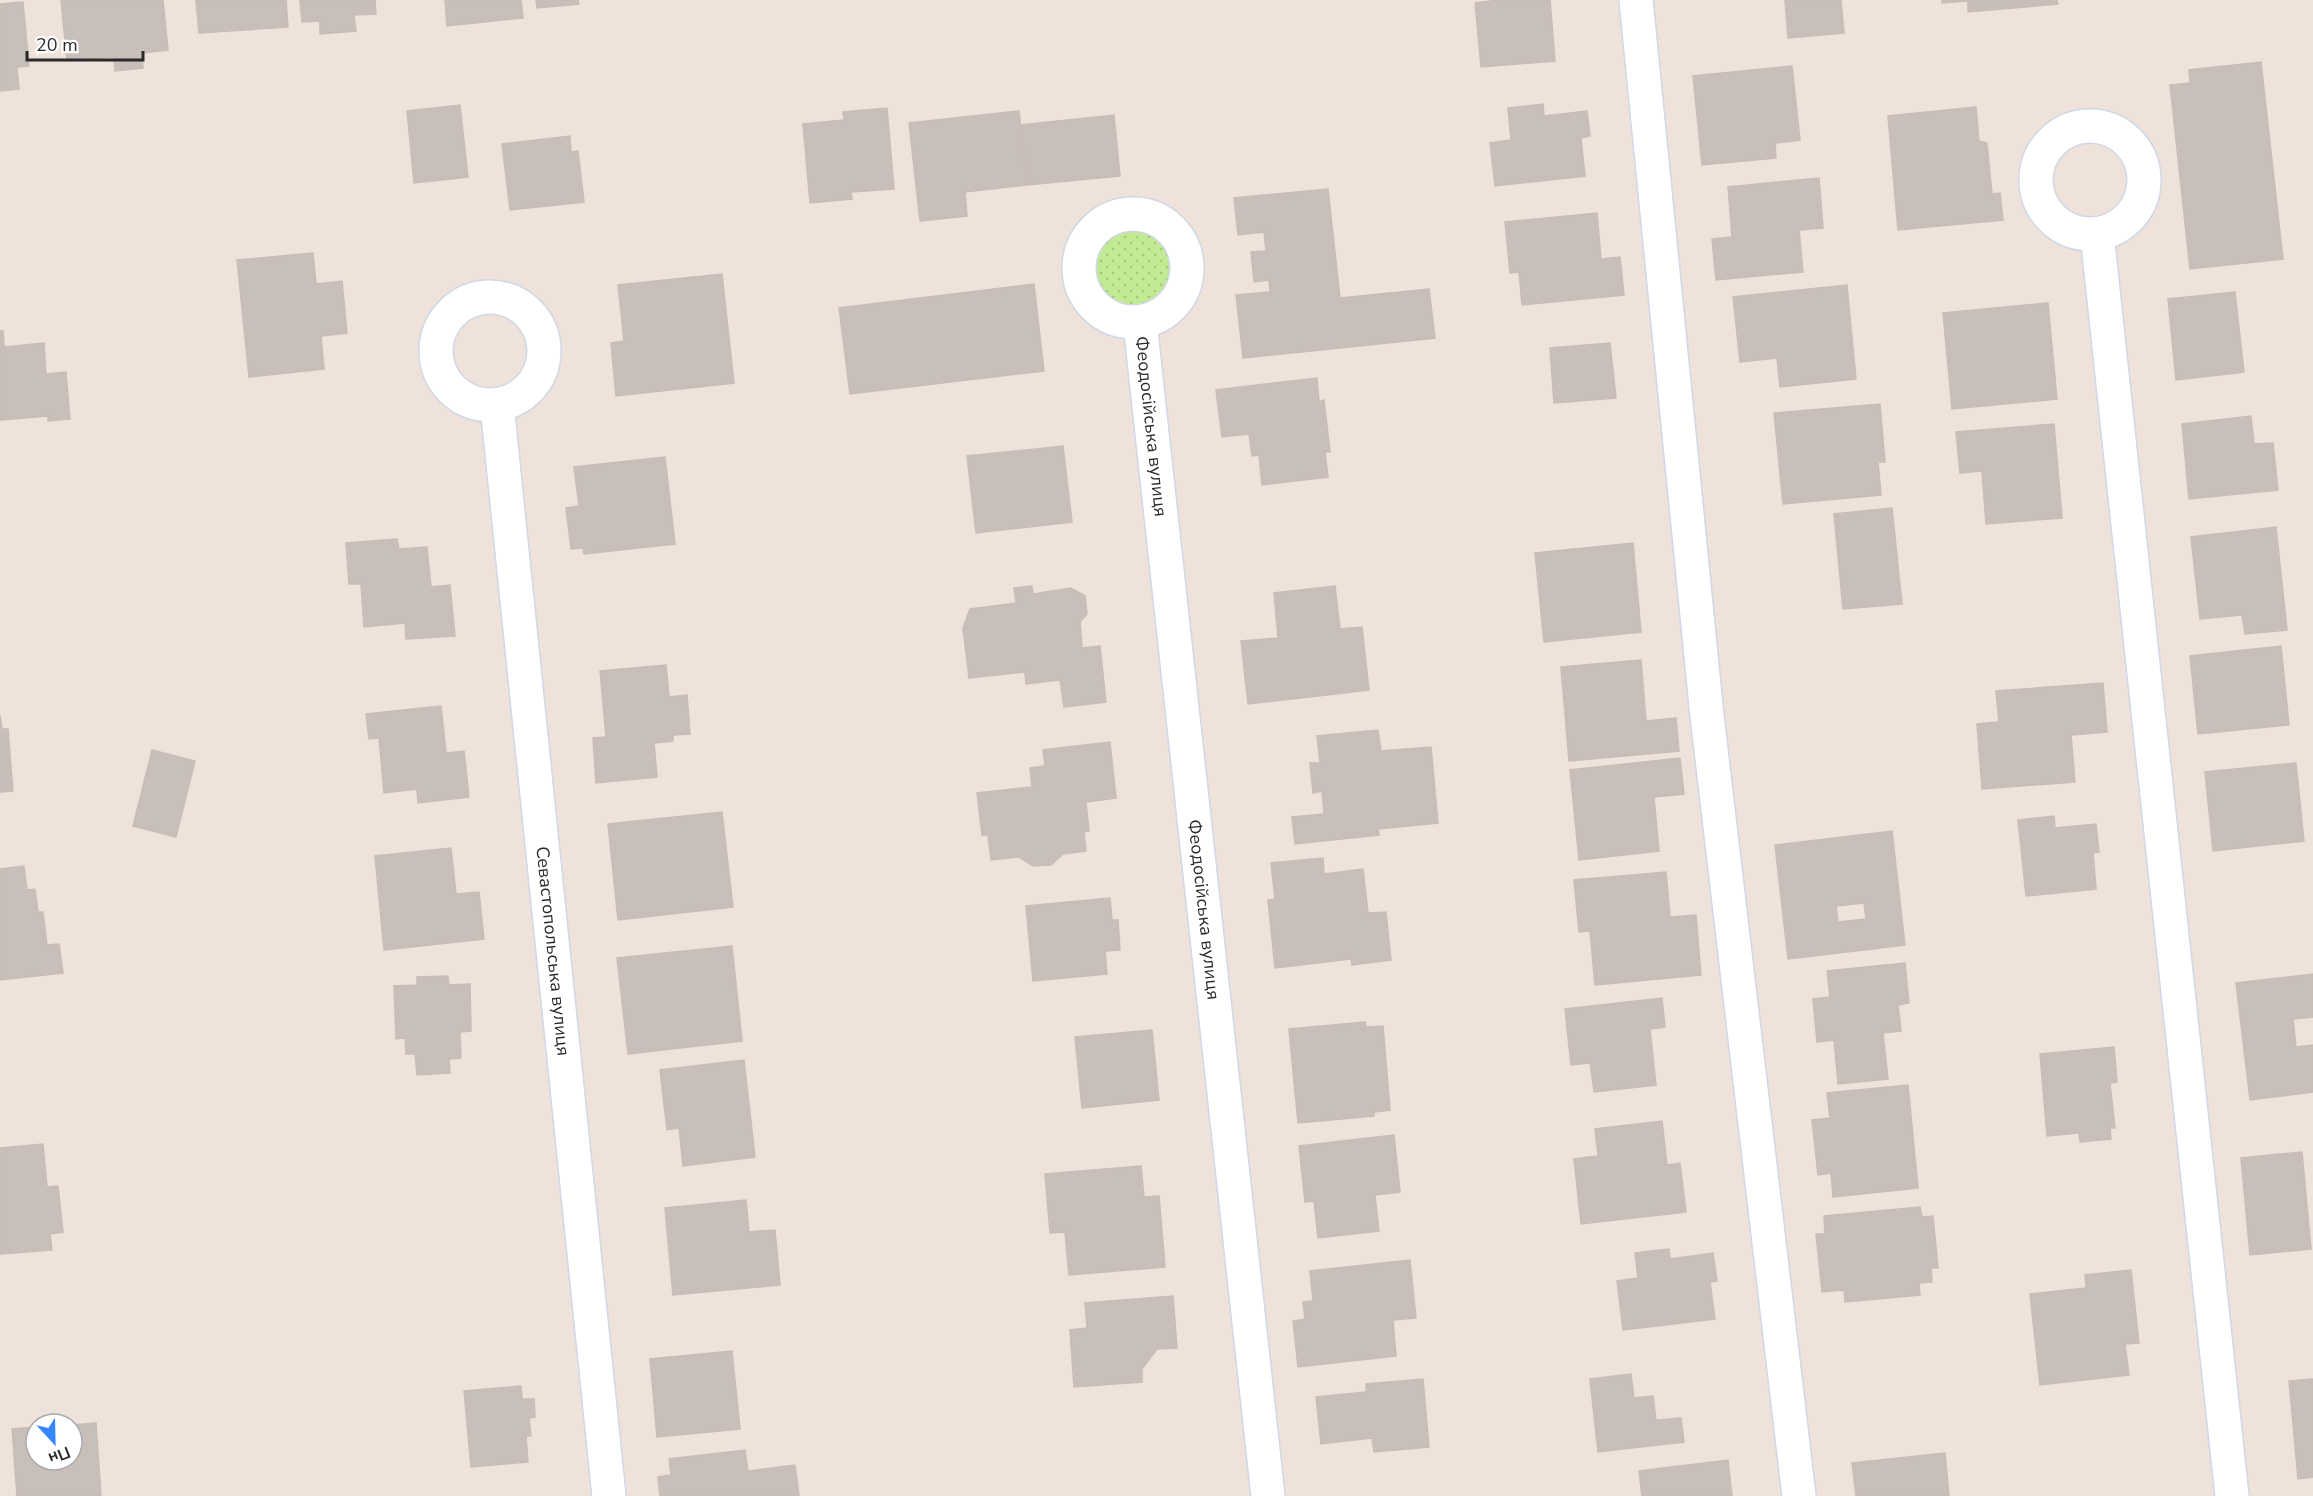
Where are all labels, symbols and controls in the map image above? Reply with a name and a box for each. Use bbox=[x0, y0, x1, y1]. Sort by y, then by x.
scale bar bbox=[27, 24, 142, 62]
text: 20 m bbox=[36, 33, 78, 57]
street label: Феодосійська вулиця bbox=[1130, 335, 1173, 518]
street label: Феодосійська вулиця bbox=[1182, 818, 1226, 1001]
street label: Севастопольська вулиця bbox=[530, 845, 576, 1057]
north arrow bbox=[24, 1412, 84, 1472]
text: Пн bbox=[45, 1441, 74, 1469]

